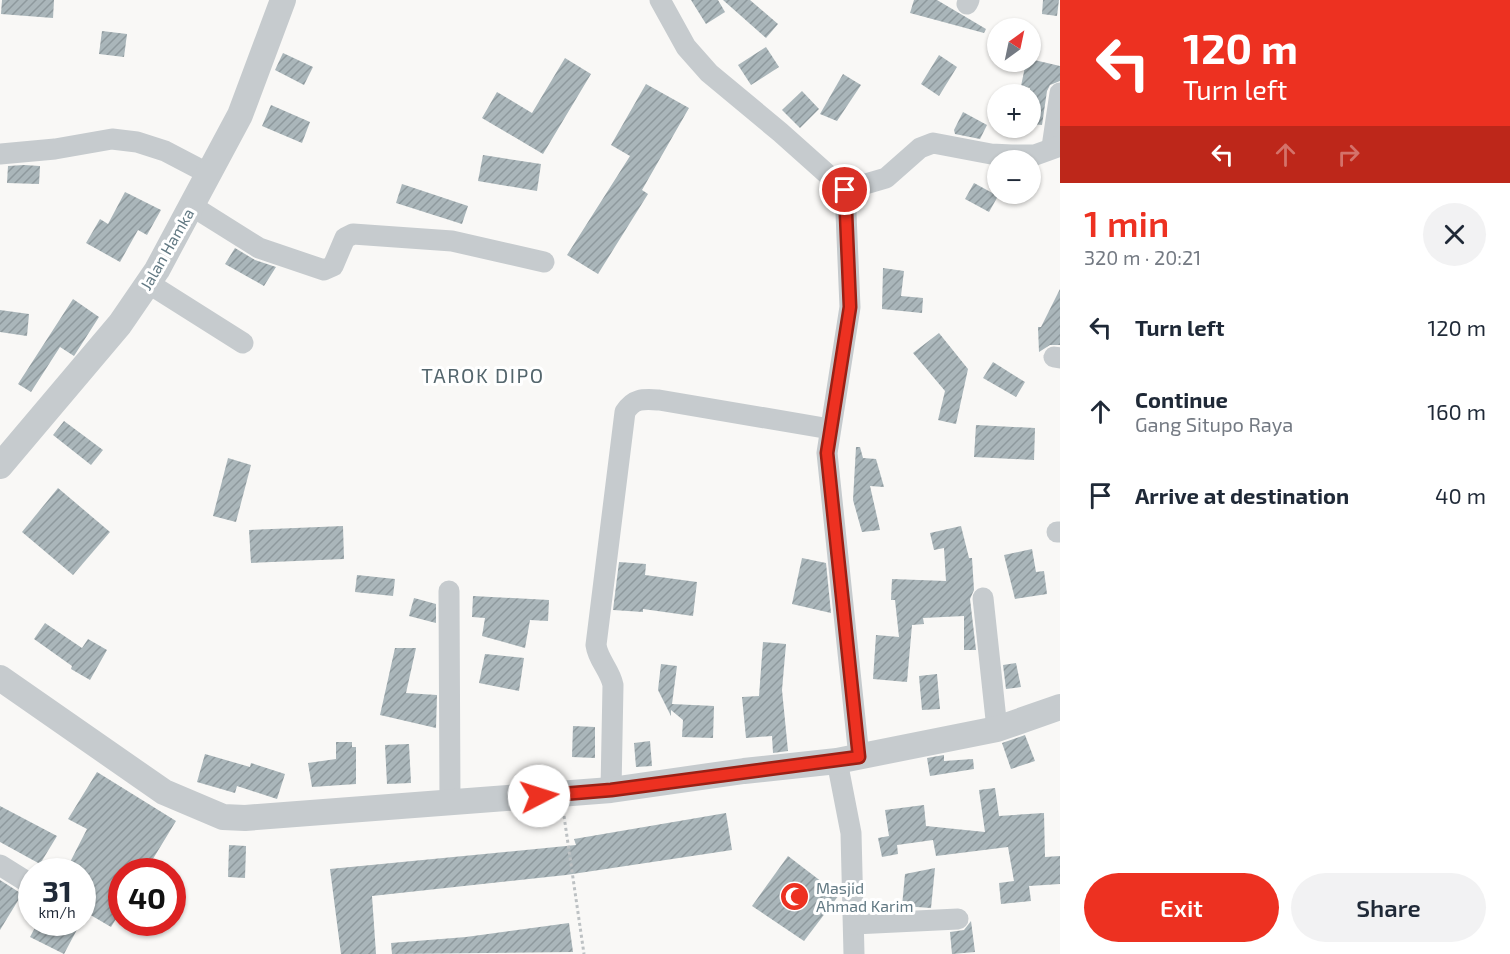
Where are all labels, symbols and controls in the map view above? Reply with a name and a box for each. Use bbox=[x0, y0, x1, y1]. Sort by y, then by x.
north arrow bbox=[987, 18, 1041, 72]
map controls bbox=[987, 18, 1041, 204]
text: 120 m bbox=[1183, 22, 1298, 72]
icon: left bbox=[1084, 24, 1162, 102]
text: Turn left bbox=[1183, 73, 1287, 105]
button: + bbox=[987, 84, 1041, 138]
icon: left bbox=[1206, 138, 1239, 171]
icon: ahead bbox=[1269, 138, 1302, 171]
icon: right bbox=[1332, 138, 1365, 171]
button: − bbox=[987, 150, 1041, 204]
pin bbox=[819, 164, 870, 215]
icon: arrive bbox=[828, 173, 861, 206]
text: 1 min bbox=[1084, 201, 1169, 244]
button: close bbox=[1423, 203, 1486, 266]
street label: Jalan Hamka bbox=[136, 205, 198, 293]
text: 320 m · 20:21 bbox=[1084, 245, 1201, 269]
icon: left bbox=[1084, 311, 1117, 344]
text: Turn left bbox=[1135, 314, 1224, 340]
text: 120 m bbox=[1427, 314, 1486, 340]
district label: TAROK DIPO bbox=[421, 363, 545, 387]
text: Continue bbox=[1135, 386, 1228, 412]
icon: ahead bbox=[1084, 395, 1117, 428]
text: 160 m bbox=[1427, 398, 1486, 424]
text: Gang Situpo Raya bbox=[1135, 412, 1293, 436]
icon: arrive bbox=[1084, 479, 1117, 512]
text: Arrive at destination bbox=[1135, 482, 1349, 508]
text: 40 m bbox=[1435, 482, 1486, 508]
position arrow bbox=[507, 764, 571, 828]
speed limit sign: 40 bbox=[108, 858, 186, 936]
text: 31 bbox=[42, 872, 72, 908]
button: Exit bbox=[1084, 873, 1279, 942]
button: Share bbox=[1291, 873, 1486, 942]
place label: Masjid Ahmad Karim bbox=[816, 878, 913, 915]
mosque icon: Masjid Ahmad Karim bbox=[779, 881, 811, 913]
text: km/h bbox=[38, 903, 76, 921]

